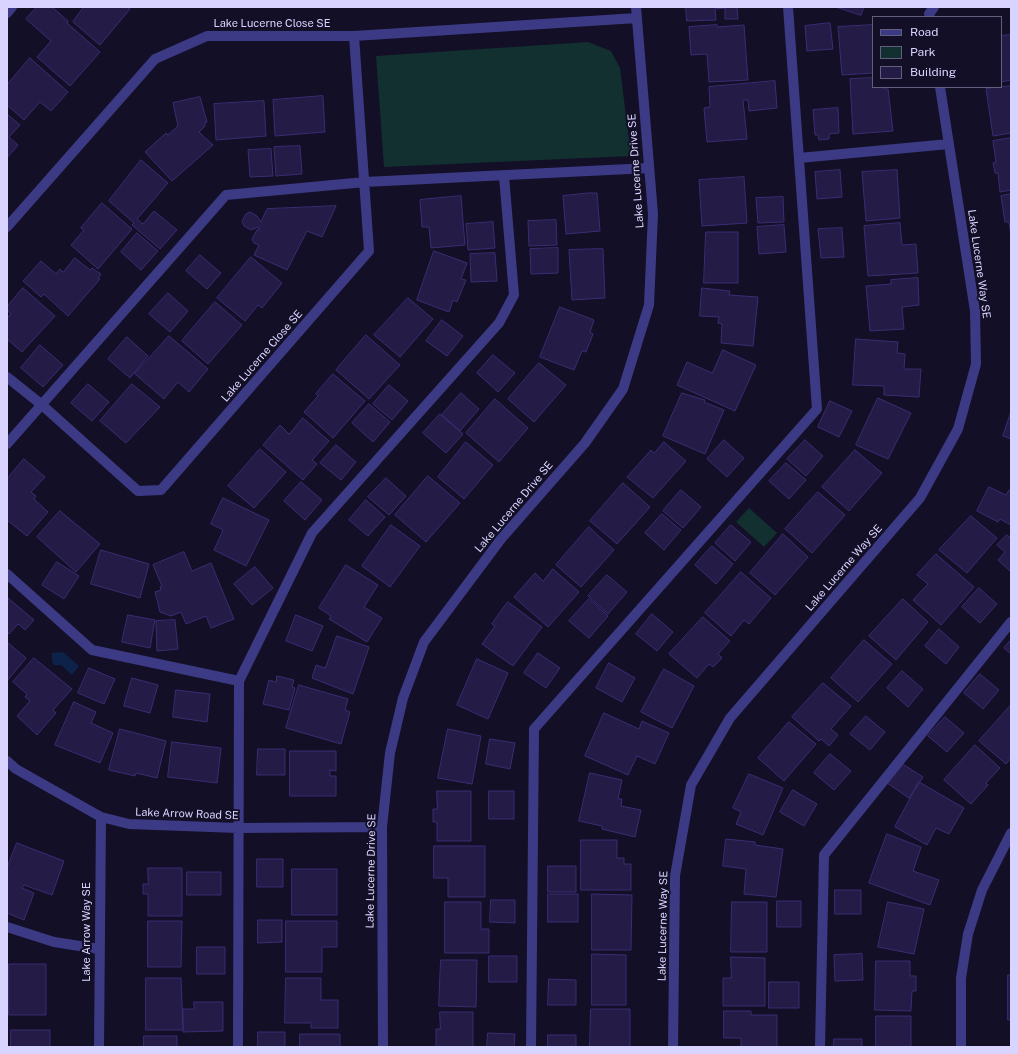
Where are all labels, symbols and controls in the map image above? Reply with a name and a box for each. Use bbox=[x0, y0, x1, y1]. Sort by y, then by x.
legend bbox=[872, 16, 1002, 88]
street label: Lake Lucerne Close SE bbox=[213, 17, 331, 31]
text: Road bbox=[910, 25, 938, 39]
text: Park bbox=[910, 45, 936, 59]
text: Building bbox=[910, 65, 956, 79]
street label: Lake Lucerne Drive SE bbox=[625, 113, 647, 229]
street label: Lake Lucerne Way SE bbox=[965, 209, 993, 319]
street label: Lake Lucerne Close SE bbox=[219, 308, 305, 404]
street label: Lake Lucerne Drive SE bbox=[472, 459, 556, 555]
street label: Lake Lucerne Way SE bbox=[803, 522, 885, 614]
street label: Lake Arrow Road SE bbox=[135, 806, 239, 822]
street label: Lake Lucerne Drive SE bbox=[363, 814, 379, 928]
street label: Lake Lucerne Way SE bbox=[655, 871, 671, 981]
street label: Lake Arrow Way SE bbox=[80, 882, 94, 982]

